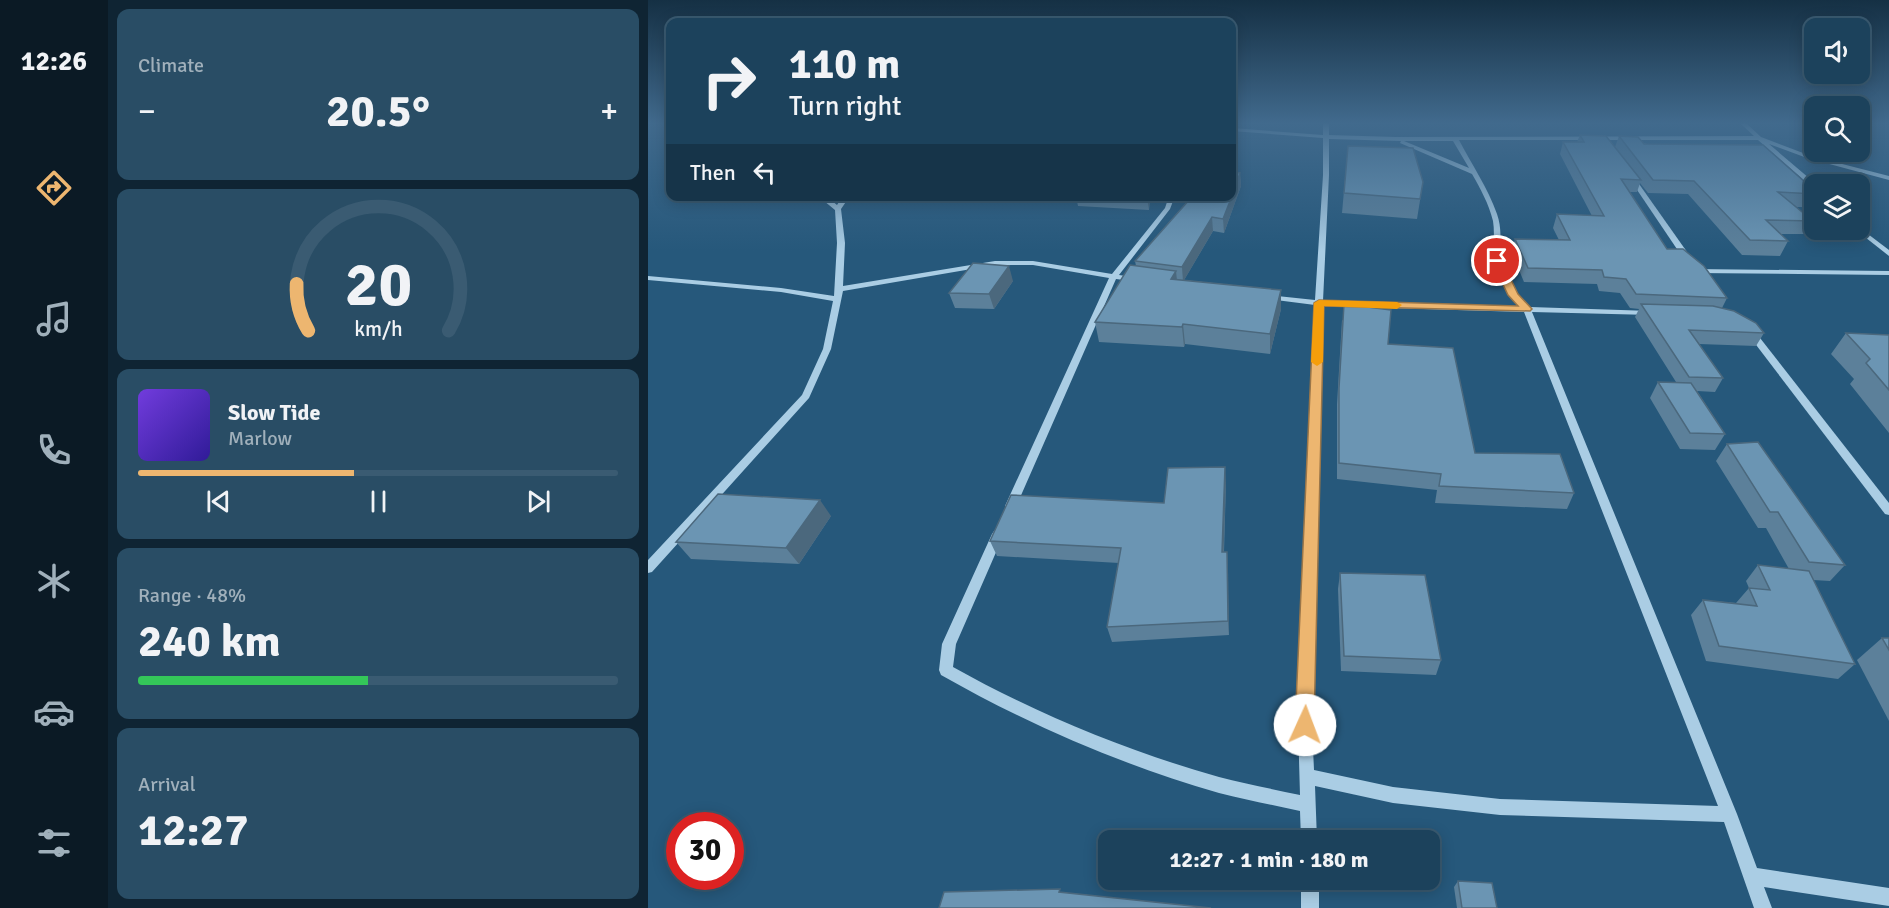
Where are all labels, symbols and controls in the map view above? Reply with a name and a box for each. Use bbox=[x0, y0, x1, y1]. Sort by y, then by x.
map controls bbox=[1804, 18, 1870, 240]
button: sound bbox=[1804, 18, 1870, 84]
text: 110 m bbox=[789, 39, 900, 90]
icon: right bbox=[690, 42, 768, 120]
text: 12:26 bbox=[21, 45, 87, 78]
text: Climate bbox=[138, 53, 204, 78]
text: 20.5° bbox=[326, 84, 430, 139]
text: Turn right bbox=[789, 90, 902, 123]
text: − bbox=[138, 91, 156, 132]
text: + bbox=[600, 91, 618, 132]
button: search bbox=[1804, 96, 1870, 162]
icon: left bbox=[748, 156, 781, 189]
text: Then bbox=[690, 159, 736, 186]
icon: directions bbox=[33, 167, 75, 209]
button: layers bbox=[1804, 174, 1870, 240]
pin bbox=[1471, 235, 1522, 286]
icon: arrive bbox=[1480, 244, 1513, 277]
text: 20 bbox=[344, 246, 412, 323]
icon: music bbox=[33, 298, 75, 340]
text: km/h bbox=[354, 317, 402, 343]
text: Slow Tide bbox=[228, 399, 320, 426]
text: Marlow bbox=[228, 426, 292, 451]
icon: phone bbox=[33, 429, 75, 471]
icon: previous bbox=[202, 485, 235, 518]
icon: pause bbox=[362, 485, 395, 518]
icon: next bbox=[522, 485, 555, 518]
icon: climate bbox=[33, 560, 75, 602]
text: Range · 48% bbox=[138, 583, 246, 608]
text: 240 km bbox=[138, 614, 281, 669]
icon: car bbox=[33, 691, 75, 733]
position arrow bbox=[1273, 693, 1337, 757]
text: Arrival bbox=[138, 772, 196, 797]
text: 12:27 bbox=[138, 803, 248, 858]
speed limit sign: 30 bbox=[666, 812, 744, 890]
icon: filters bbox=[33, 822, 75, 864]
text: 12:27 · 1 min · 180 m bbox=[1169, 846, 1369, 873]

